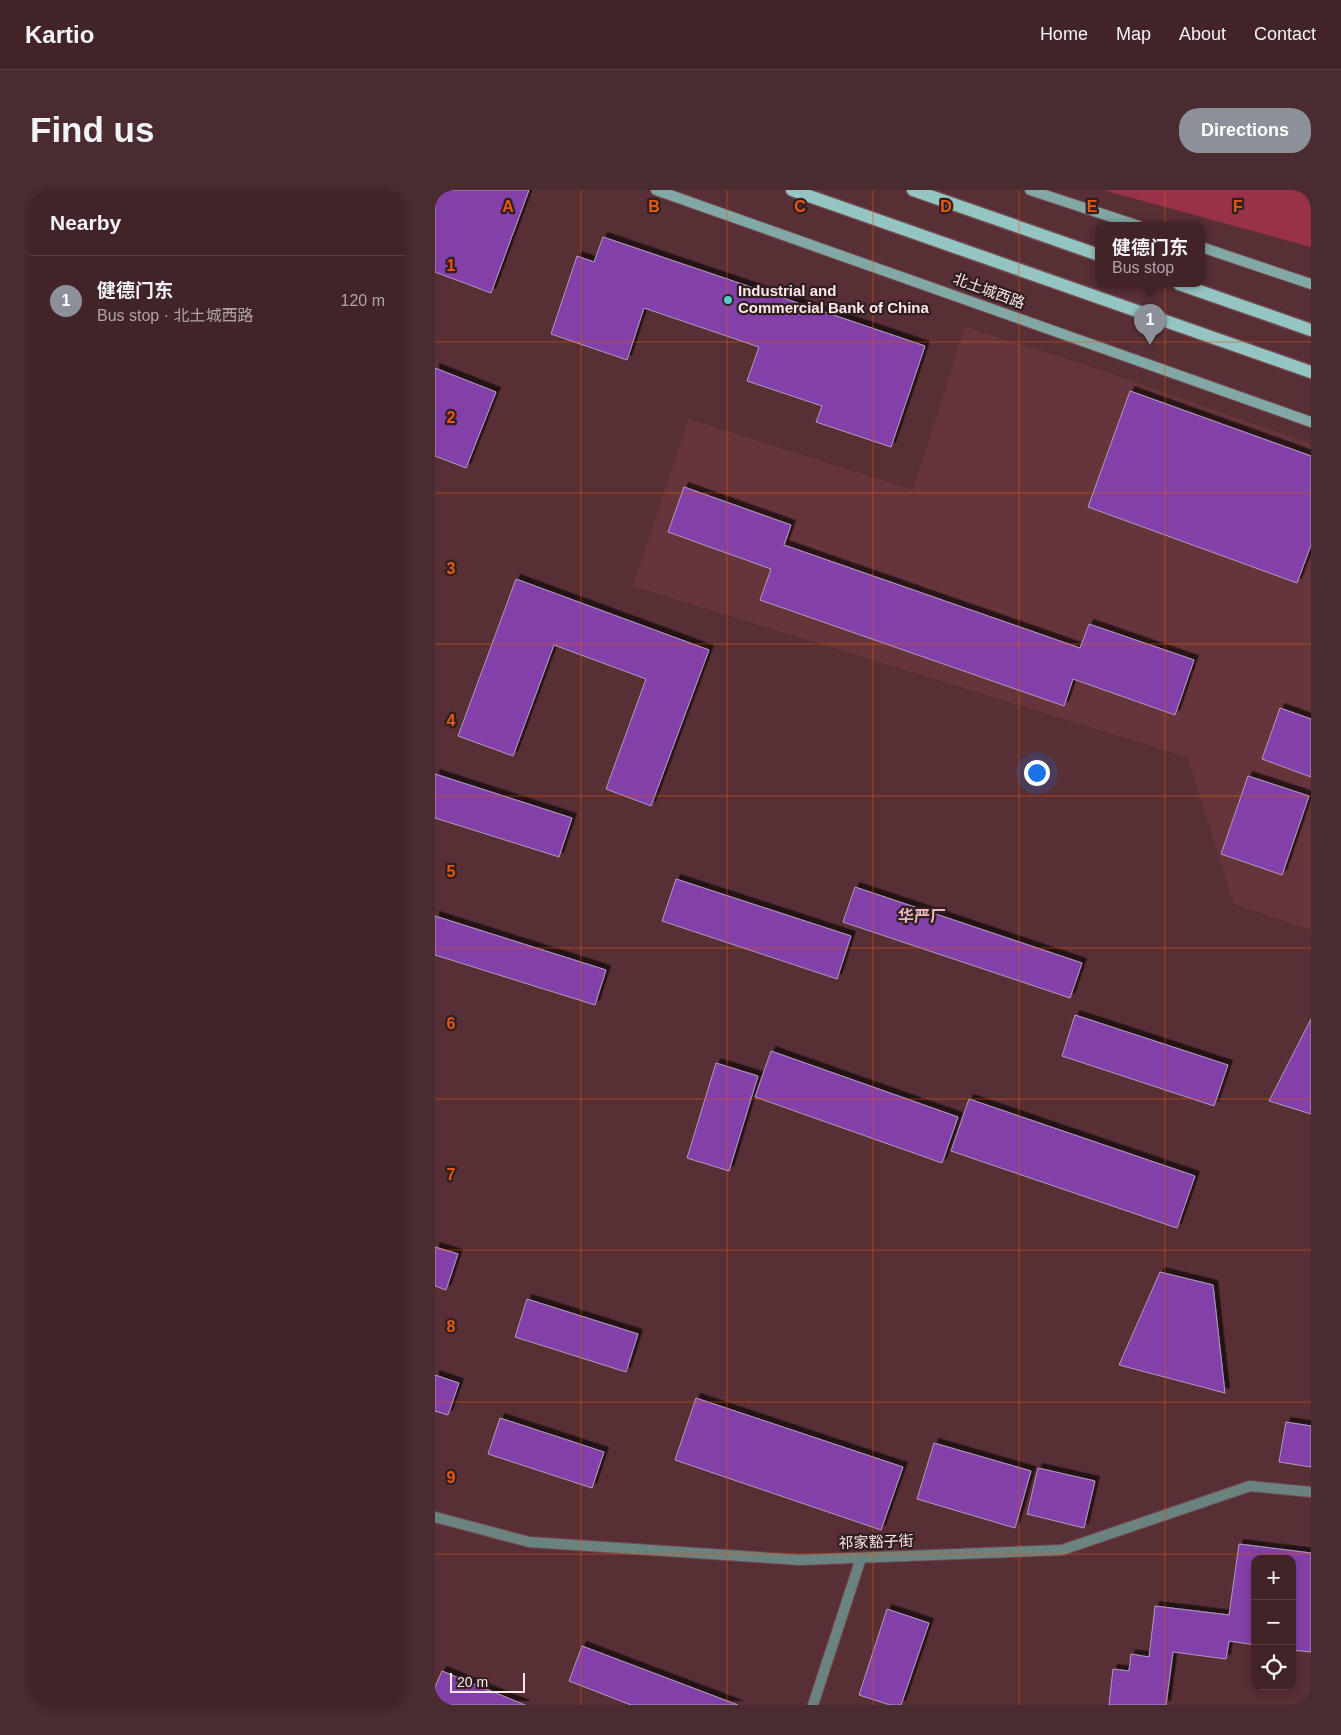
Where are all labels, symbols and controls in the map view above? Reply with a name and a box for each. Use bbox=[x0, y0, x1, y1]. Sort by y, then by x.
text: Kartio bbox=[25, 21, 94, 48]
text: Home bbox=[1040, 24, 1088, 44]
text: Map bbox=[1116, 24, 1151, 44]
text: About bbox=[1179, 24, 1226, 44]
text: Contact bbox=[1254, 24, 1316, 44]
button: Directions bbox=[1179, 108, 1311, 153]
text: Find us bbox=[30, 110, 154, 149]
text: A bbox=[502, 198, 514, 215]
text: B bbox=[648, 198, 660, 215]
text: C bbox=[794, 198, 806, 215]
text: D bbox=[940, 198, 952, 215]
text: E bbox=[1087, 198, 1098, 215]
text: F bbox=[1233, 198, 1243, 215]
text: Nearby bbox=[50, 211, 121, 234]
popup bbox=[1095, 222, 1205, 287]
text: 健德门东 bbox=[1112, 237, 1188, 258]
text: 1 bbox=[447, 257, 456, 274]
text: Bus stop bbox=[1112, 259, 1174, 276]
street label: 北土城西路 bbox=[951, 270, 1027, 311]
text: 健德门东 bbox=[97, 280, 173, 301]
place label: Industrial and Commercial Bank of China bbox=[738, 282, 930, 316]
text: 1 bbox=[62, 292, 70, 309]
text: 120 m bbox=[341, 292, 385, 309]
marker: Industrial and Commercial Bank of China bbox=[722, 294, 734, 306]
pin: 1 bbox=[1134, 304, 1166, 345]
text: Bus stop · 北土城西路 bbox=[97, 307, 253, 324]
text: 2 bbox=[447, 409, 456, 426]
text: 3 bbox=[447, 560, 456, 577]
text: 4 bbox=[447, 712, 456, 729]
your location bbox=[1024, 760, 1050, 786]
text: 5 bbox=[447, 863, 456, 880]
district label: 华严厂 bbox=[898, 907, 946, 925]
text: 6 bbox=[447, 1015, 456, 1032]
text: 7 bbox=[447, 1166, 456, 1183]
text: 8 bbox=[447, 1318, 456, 1335]
text: 9 bbox=[447, 1469, 456, 1486]
street label: 祁家豁子街 bbox=[838, 1532, 914, 1551]
map controls bbox=[1251, 1555, 1296, 1690]
button: + bbox=[1251, 1555, 1296, 1600]
button: − bbox=[1251, 1600, 1296, 1645]
button: locate bbox=[1251, 1645, 1296, 1690]
scale bar bbox=[450, 1670, 525, 1693]
text: 20 m bbox=[457, 1674, 488, 1690]

